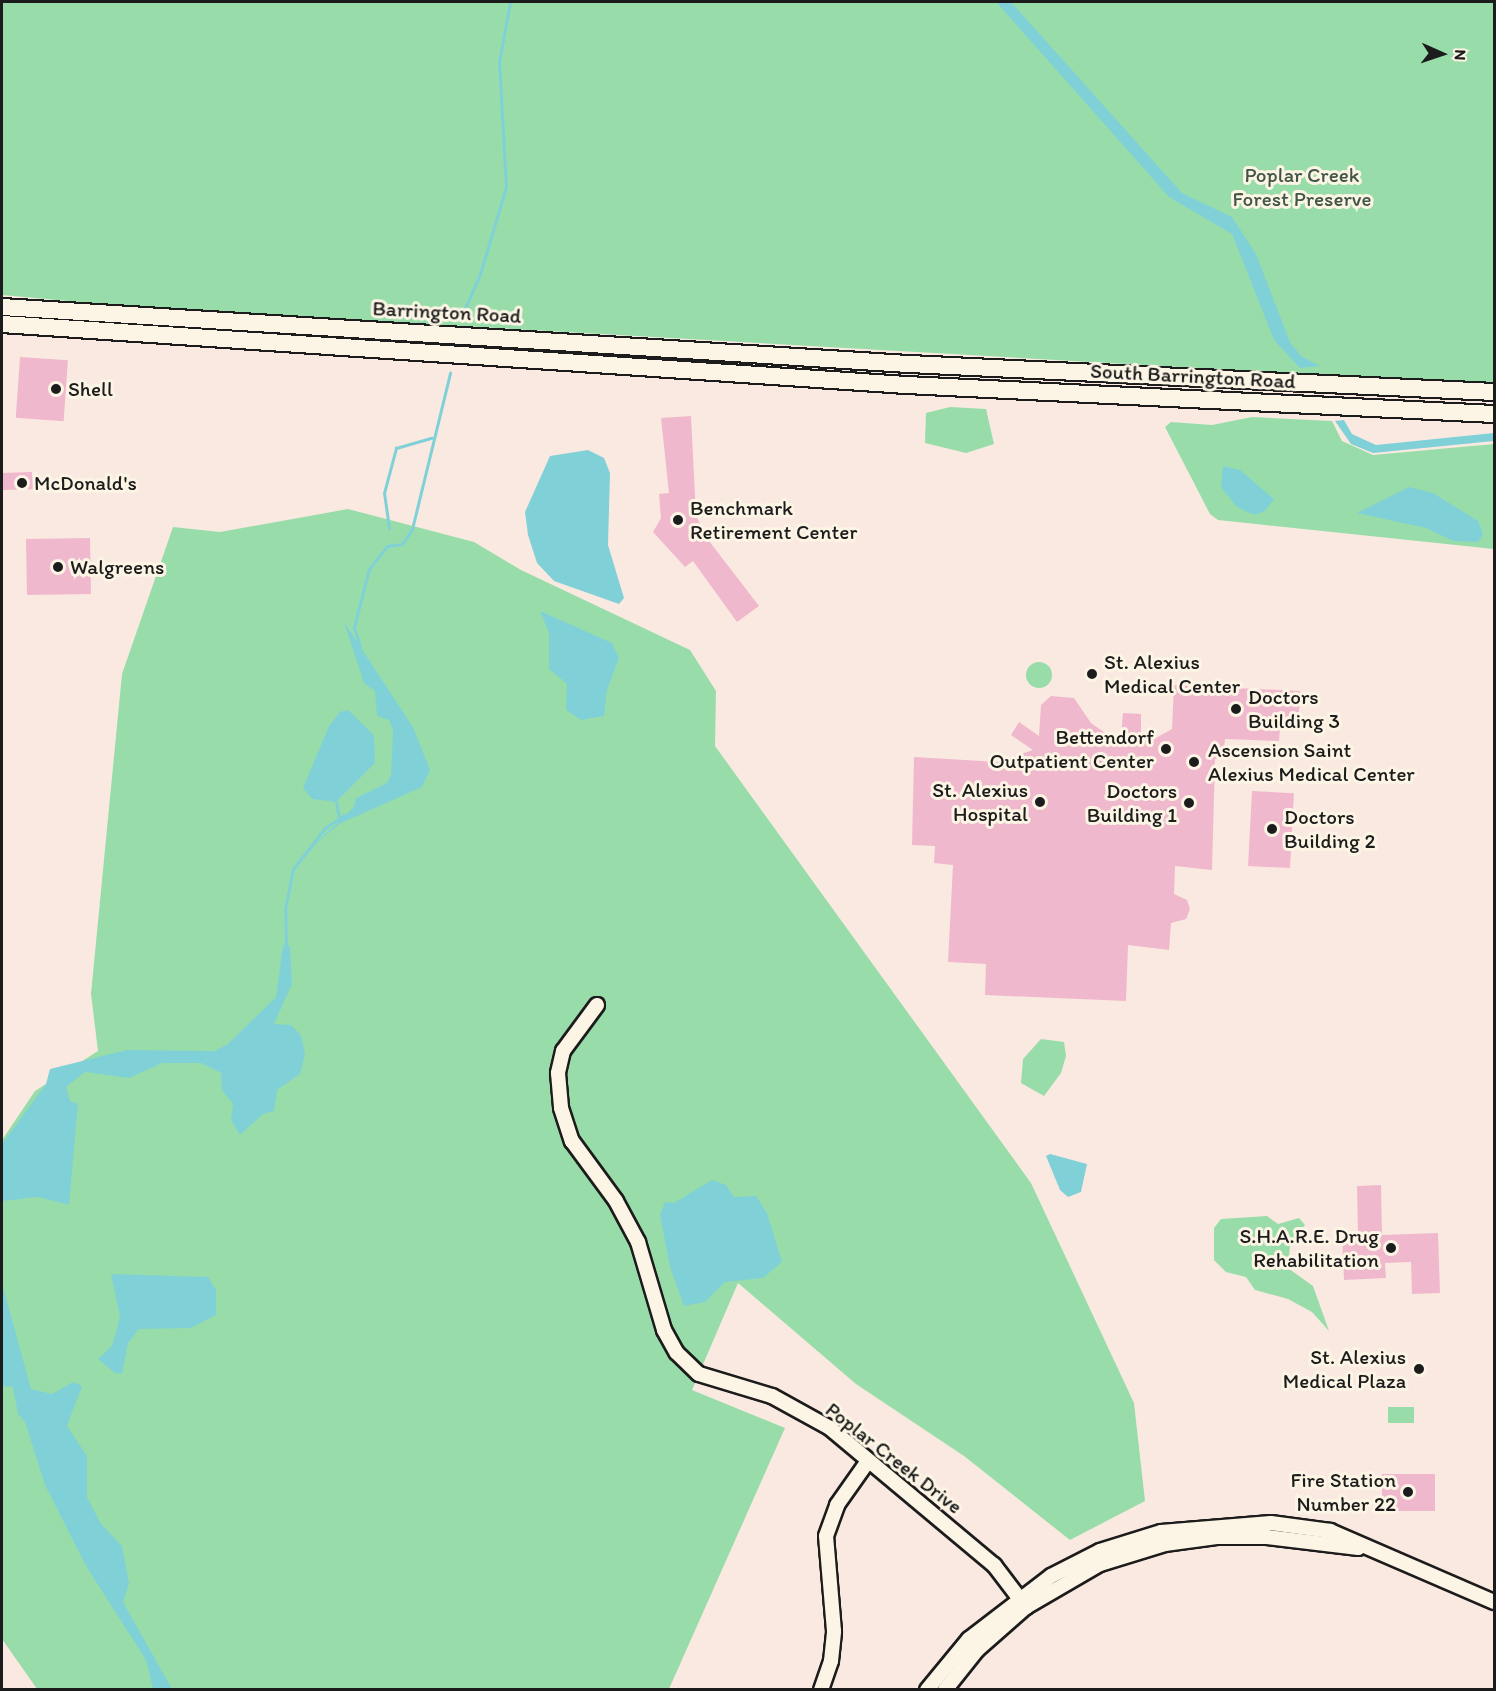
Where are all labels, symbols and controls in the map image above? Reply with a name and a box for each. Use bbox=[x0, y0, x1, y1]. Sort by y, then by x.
north arrow bbox=[1412, 24, 1472, 84]
text: N bbox=[1451, 49, 1470, 61]
park label: Poplar Creek Forest Preserve bbox=[1233, 162, 1371, 212]
street label: Barrington Road bbox=[372, 296, 522, 328]
street label: South Barrington Road bbox=[1089, 358, 1297, 394]
place label: Shell bbox=[68, 376, 113, 402]
marker: Shell bbox=[49, 382, 63, 396]
place label: McDonald's bbox=[34, 470, 137, 496]
marker: McDonald's bbox=[15, 476, 29, 490]
place label: Benchmark Retirement Center bbox=[690, 495, 858, 545]
marker: Benchmark Retirement Center bbox=[671, 513, 685, 527]
place label: Walgreens bbox=[70, 554, 164, 580]
marker: Walgreens bbox=[51, 560, 65, 574]
place label: St. Alexius Medical Center bbox=[1104, 649, 1240, 699]
marker: St. Alexius Medical Center bbox=[1085, 667, 1099, 681]
place label: Doctors Building 3 bbox=[1248, 684, 1340, 734]
marker: Doctors Building 3 bbox=[1229, 702, 1243, 716]
place label: Bettendorf Outpatient Center bbox=[989, 724, 1154, 774]
place label: Ascension Saint Alexius Medical Center bbox=[1208, 737, 1415, 787]
marker: Bettendorf Outpatient Center bbox=[1159, 742, 1173, 756]
marker: Ascension Saint Alexius Medical Center bbox=[1185, 753, 1203, 771]
place label: St. Alexius Hospital bbox=[933, 777, 1028, 827]
place label: Doctors Building 1 bbox=[1087, 778, 1177, 828]
marker: St. Alexius Hospital bbox=[1033, 795, 1047, 809]
marker: Doctors Building 1 bbox=[1182, 796, 1196, 810]
place label: Doctors Building 2 bbox=[1284, 804, 1376, 854]
marker: Doctors Building 2 bbox=[1265, 822, 1279, 836]
place label: S.H.A.R.E. Drug Rehabilitation bbox=[1239, 1223, 1379, 1273]
marker: S.H.A.R.E. Drug Rehabilitation bbox=[1384, 1241, 1398, 1255]
place label: St. Alexius Medical Plaza bbox=[1283, 1344, 1406, 1394]
marker: St. Alexius Medical Plaza bbox=[1410, 1360, 1428, 1378]
street label: Poplar Creek Drive bbox=[820, 1397, 968, 1519]
place label: Fire Station Number 22 bbox=[1290, 1467, 1396, 1517]
marker: Fire Station Number 22 bbox=[1401, 1485, 1415, 1499]

